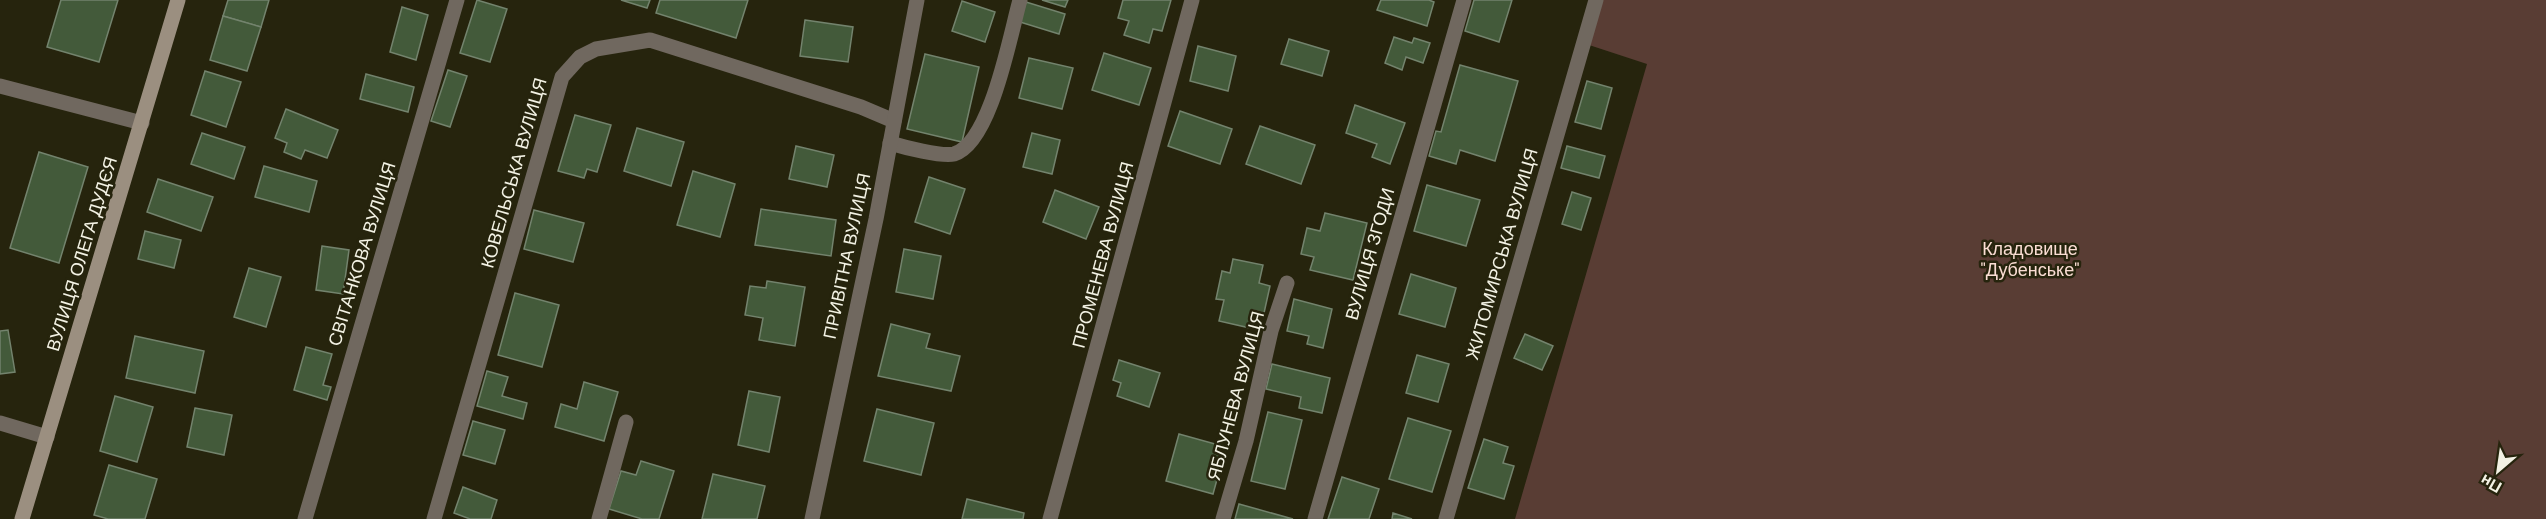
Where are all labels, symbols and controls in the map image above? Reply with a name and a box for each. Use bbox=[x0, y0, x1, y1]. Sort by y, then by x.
street label: КОВЕЛЬСЬКА ВУЛИЦЯ bbox=[475, 75, 553, 271]
street label: ЖИТОМИРСЬКА ВУЛИЦЯ bbox=[1460, 145, 1544, 363]
street label: ВУЛИЦЯ ОЛЕГА ДУДЄЯ bbox=[41, 154, 123, 354]
street label: СВІТАНКОВА ВУЛИЦЯ bbox=[323, 159, 401, 349]
street label: ПРОМЕНЕВА ВУЛИЦЯ bbox=[1067, 159, 1139, 351]
street label: ПРИВІТНА ВУЛИЦЯ bbox=[818, 171, 876, 341]
street label: ВУЛИЦЯ ЗГОДИ bbox=[1340, 185, 1400, 323]
park label: Кладовище "Дубенське" bbox=[1981, 237, 2079, 282]
street label: ЯБЛУНЕВА ВУЛИЦЯ bbox=[1202, 309, 1270, 483]
north arrow bbox=[2468, 441, 2528, 501]
text: Пн bbox=[2477, 469, 2505, 498]

